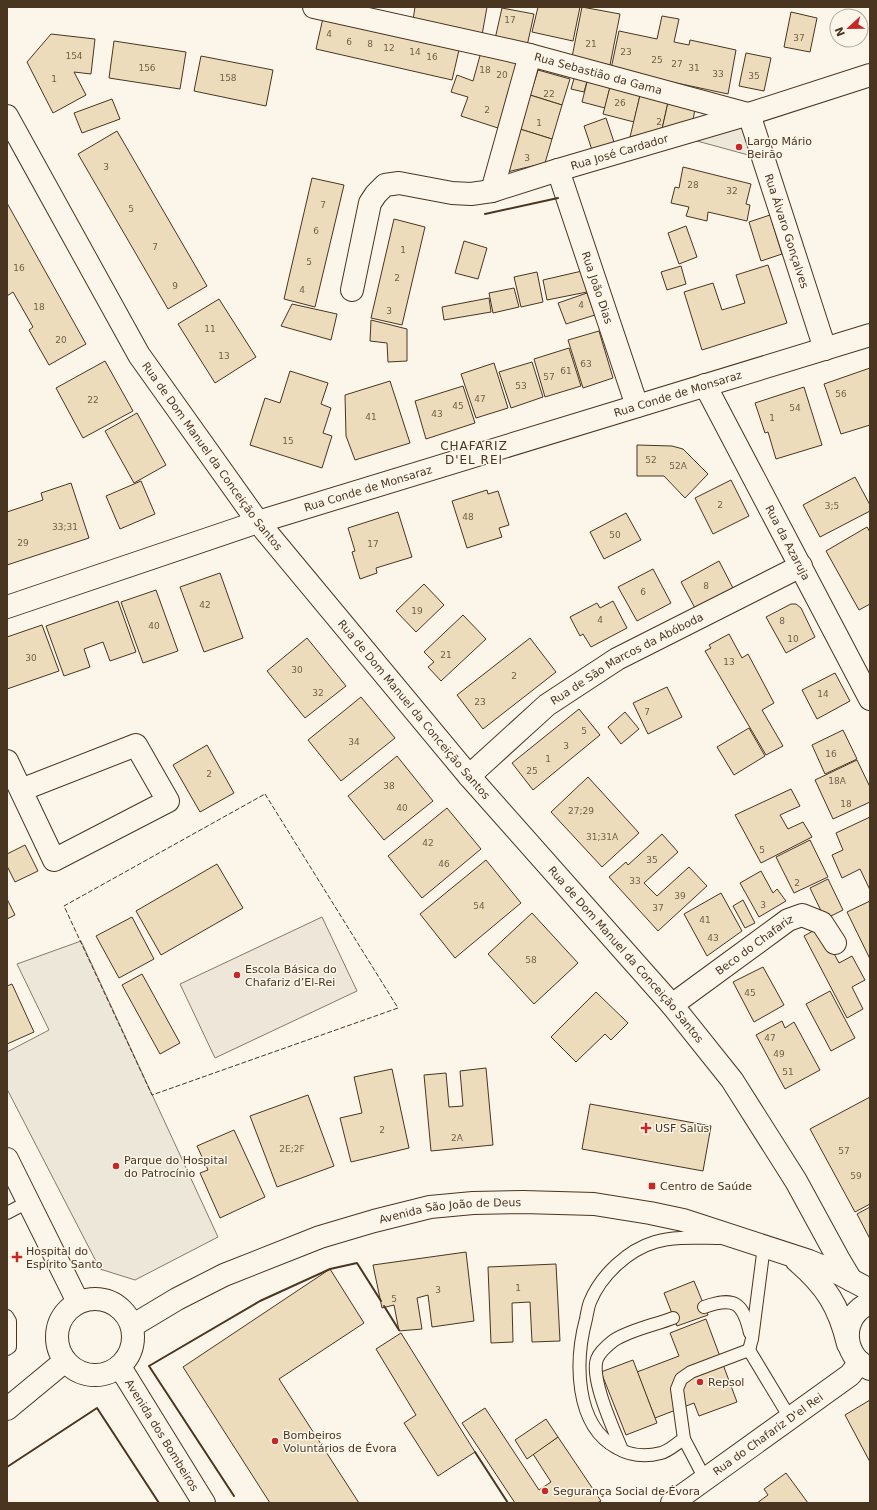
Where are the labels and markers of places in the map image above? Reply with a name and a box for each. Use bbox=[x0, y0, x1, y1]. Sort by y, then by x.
place label: Largo Mário Beirão bbox=[747, 135, 812, 161]
marker: Largo Mário Beirão bbox=[734, 142, 744, 152]
place label: Escola Básica do Chafariz d’El-Rei bbox=[245, 963, 337, 989]
marker: Escola Básica do Chafariz d’El-Rei bbox=[232, 970, 242, 980]
marker: USF Salus bbox=[640, 1122, 652, 1134]
place label: USF Salus bbox=[655, 1122, 710, 1135]
place label: Parque do Hospital do Patrocínio bbox=[124, 1154, 228, 1180]
marker: Parque do Hospital do Patrocínio bbox=[111, 1161, 121, 1171]
place label: Centro de Saúde bbox=[660, 1180, 752, 1193]
marker: Centro de Saúde bbox=[647, 1181, 657, 1191]
place label: Hospital do Espírito Santo bbox=[26, 1245, 103, 1271]
marker: Hospital do Espírito Santo bbox=[11, 1251, 23, 1263]
place label: Repsol bbox=[708, 1376, 744, 1389]
marker: Repsol bbox=[695, 1377, 705, 1387]
place label: Bombeiros Voluntários de Évora bbox=[283, 1429, 397, 1455]
marker: Bombeiros Voluntários de Évora bbox=[270, 1436, 280, 1446]
place label: Segurança Social de Évora bbox=[553, 1485, 700, 1498]
marker: Segurança Social de Évora bbox=[540, 1486, 550, 1496]

